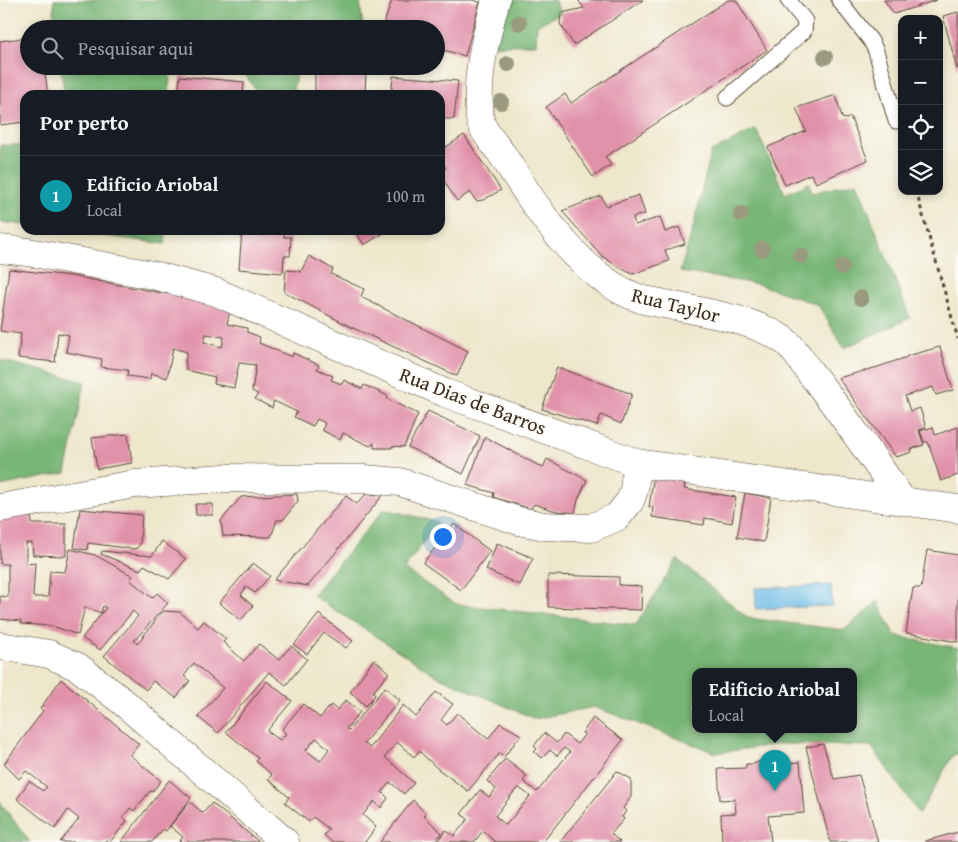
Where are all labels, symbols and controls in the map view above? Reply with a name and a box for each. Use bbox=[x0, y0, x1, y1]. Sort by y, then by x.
map controls bbox=[898, 15, 943, 195]
button: + bbox=[898, 15, 943, 60]
search box bbox=[20, 20, 445, 75]
icon: search bbox=[38, 34, 66, 62]
text: Pesquisar aqui bbox=[78, 34, 193, 62]
button: − bbox=[898, 60, 943, 105]
button: locate bbox=[898, 105, 943, 150]
text: Por perto bbox=[40, 107, 129, 138]
button: layers bbox=[898, 150, 943, 195]
text: Edificio Ariobal bbox=[87, 170, 218, 198]
text: 1 bbox=[52, 184, 60, 208]
text: 100 m bbox=[385, 184, 425, 208]
text: Local bbox=[87, 198, 122, 222]
street label: Rua Taylor bbox=[629, 280, 723, 329]
street label: Rua Dias de Barros bbox=[395, 359, 551, 442]
your location bbox=[430, 524, 456, 550]
popup bbox=[692, 668, 857, 733]
text: Edificio Ariobal bbox=[709, 675, 840, 703]
text: Local bbox=[709, 703, 744, 727]
pin: 1 bbox=[759, 750, 791, 791]

